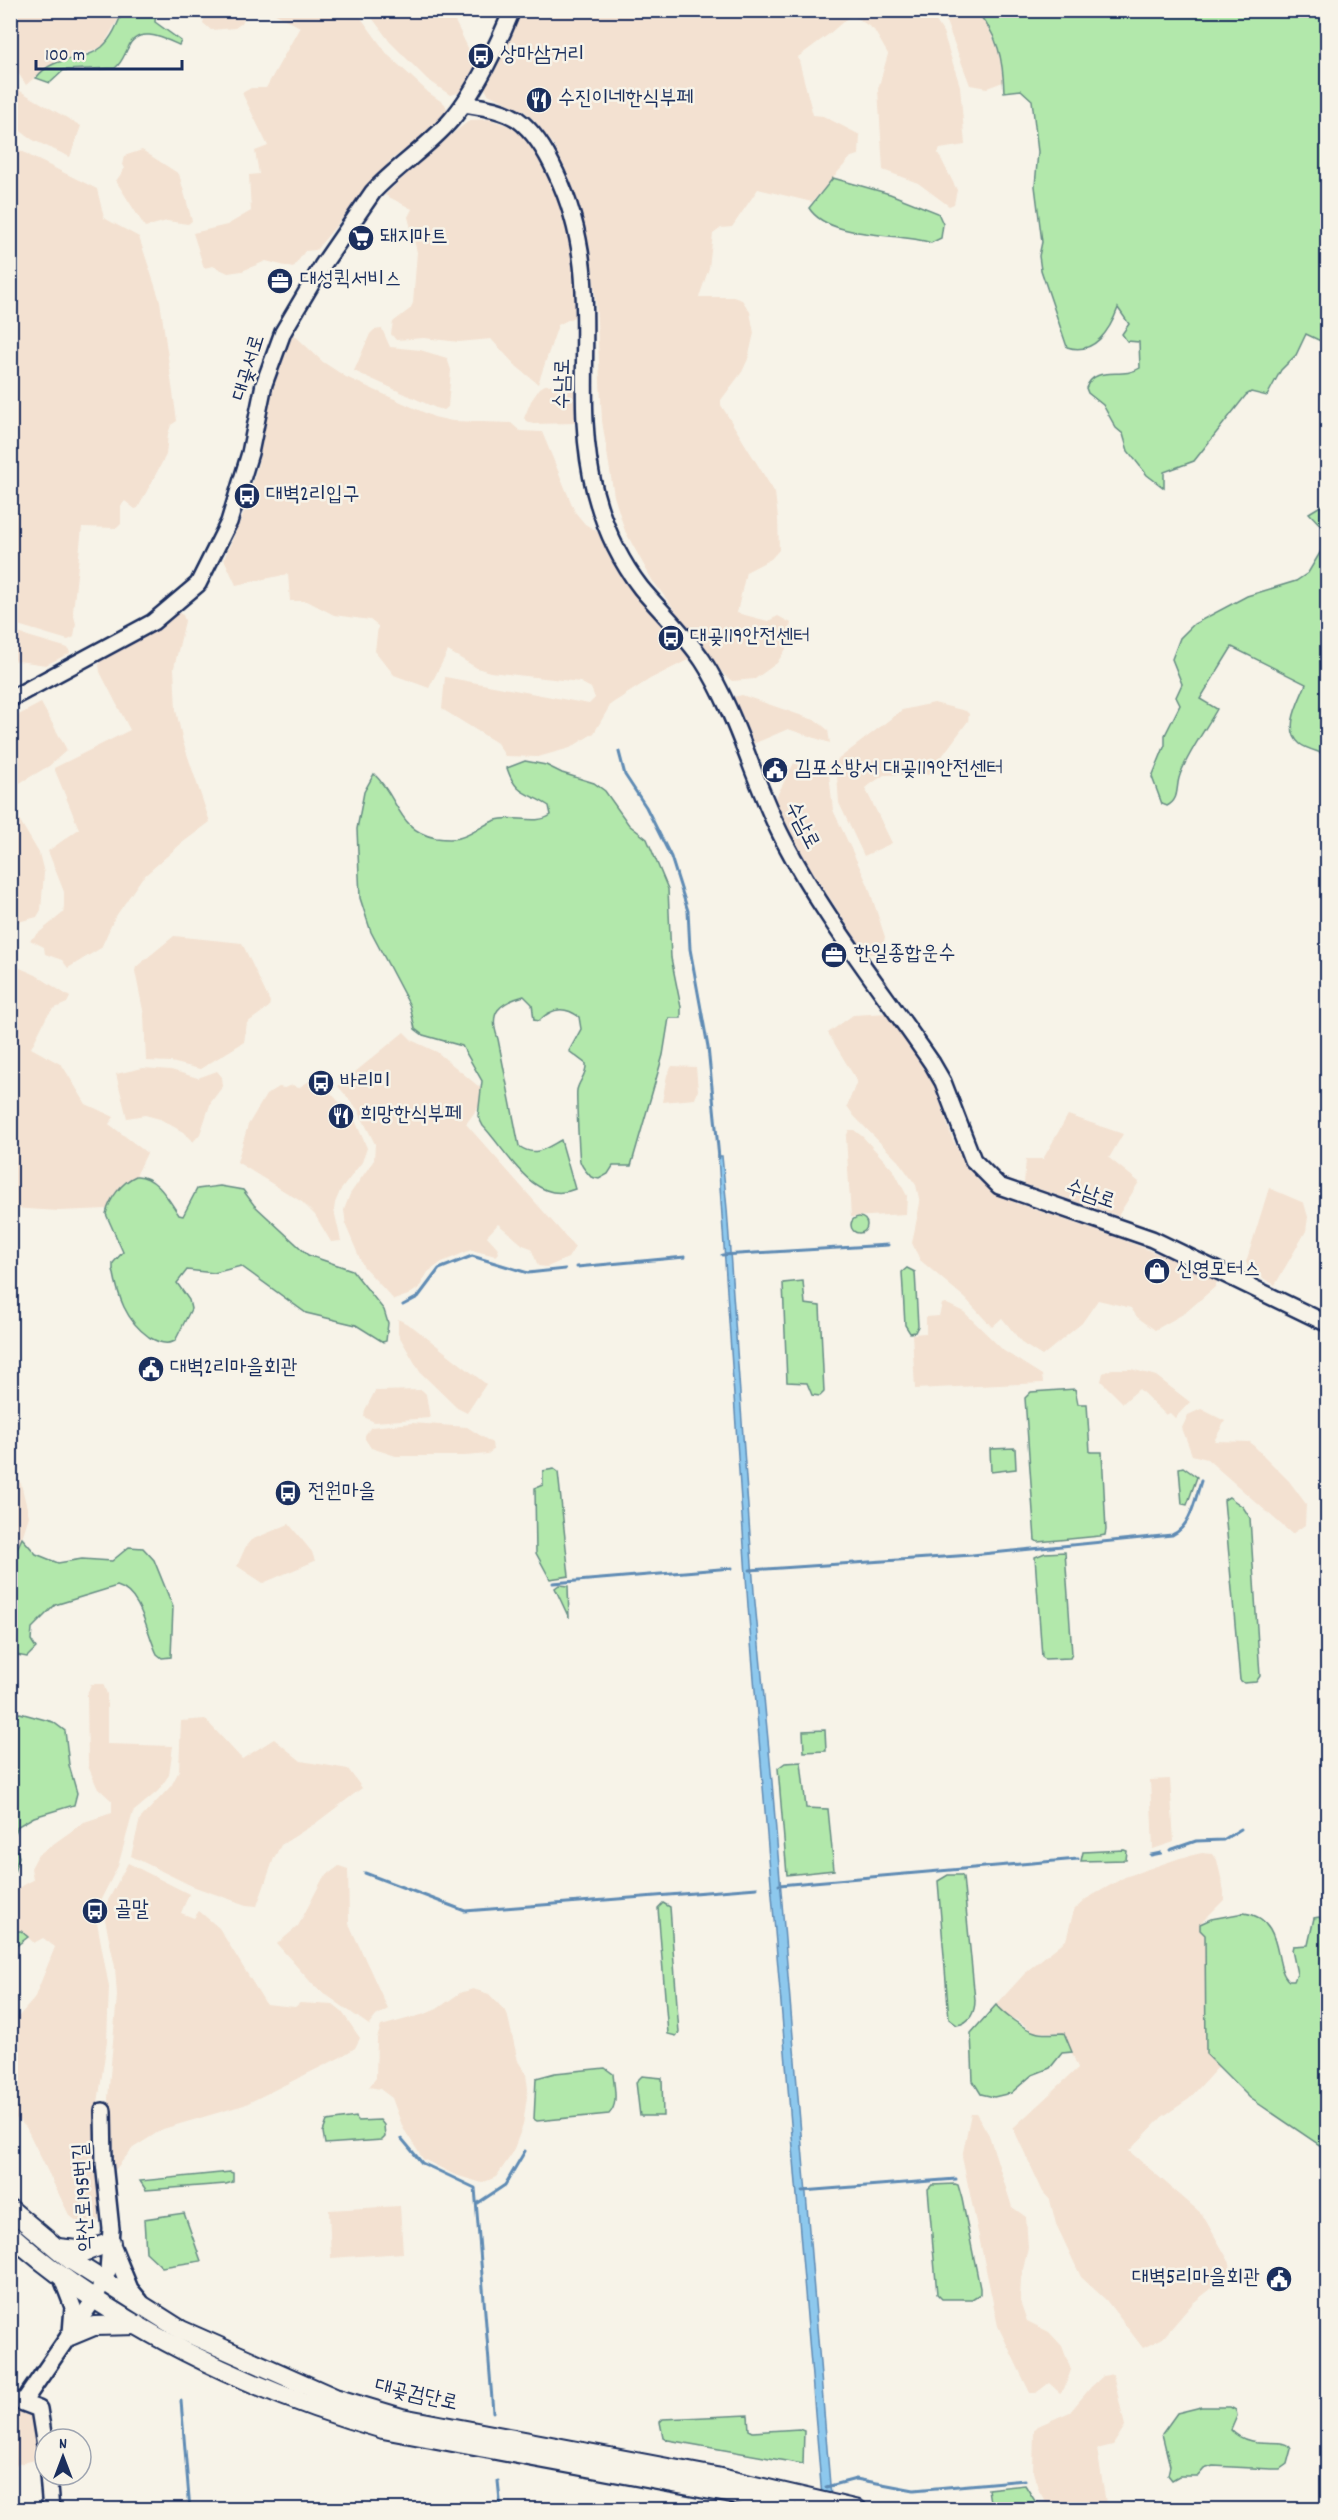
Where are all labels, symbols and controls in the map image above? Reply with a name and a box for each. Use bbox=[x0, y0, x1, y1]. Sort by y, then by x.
scale bar bbox=[36, 33, 182, 71]
bus stop icon: 상마삼거리 bbox=[466, 41, 496, 71]
place label: 상마삼거리 bbox=[500, 41, 585, 71]
text: 100 m bbox=[45, 44, 85, 69]
restaurant icon: 수진이네한식부페 bbox=[524, 85, 554, 115]
place label: 수진이네한식부페 bbox=[558, 85, 693, 115]
supermarket icon: 돼지마트 bbox=[346, 223, 376, 253]
place label: 돼지마트 bbox=[380, 223, 448, 253]
office icon: 대성퀵서비스 bbox=[265, 266, 295, 296]
place label: 대성퀵서비스 bbox=[300, 266, 401, 296]
street label: 대곶서로 bbox=[226, 331, 274, 405]
street label: 수남로 bbox=[549, 358, 579, 410]
bus stop icon: 대벽2리입구 bbox=[232, 481, 262, 511]
place label: 대벽2리입구 bbox=[266, 481, 360, 511]
bus stop icon: 대곶119안전센터 bbox=[656, 623, 686, 653]
place label: 대곶119안전센터 bbox=[690, 623, 810, 653]
public building icon: 김포소방서 대곶119안전센터 bbox=[760, 755, 790, 785]
place label: 김포소방서 대곶119안전센터 bbox=[794, 755, 1004, 785]
street label: 수남로 bbox=[776, 797, 826, 855]
office icon: 한일종합운수 bbox=[819, 940, 849, 970]
place label: 한일종합운수 bbox=[854, 940, 955, 970]
bus stop icon: 바리미 bbox=[306, 1068, 336, 1098]
place label: 바리미 bbox=[340, 1068, 391, 1098]
restaurant icon: 희망한식부페 bbox=[326, 1101, 356, 1131]
place label: 희망한식부페 bbox=[360, 1101, 461, 1131]
street label: 수남로 bbox=[1061, 1174, 1119, 1218]
shop icon: 신영모터스 bbox=[1142, 1256, 1172, 1286]
place label: 신영모터스 bbox=[1176, 1256, 1261, 1286]
public building icon: 대벽2리마을회관 bbox=[136, 1354, 166, 1384]
place label: 대벽2리마을회관 bbox=[170, 1354, 298, 1384]
bus stop icon: 전원마을 bbox=[273, 1478, 303, 1508]
place label: 전원마을 bbox=[308, 1478, 376, 1508]
bus stop icon: 골말 bbox=[80, 1896, 110, 1926]
place label: 골말 bbox=[115, 1896, 149, 1926]
street label: 약산로195번길 bbox=[67, 2142, 103, 2252]
place label: 대벽5리마을회관 bbox=[1132, 2264, 1260, 2294]
public building icon: 대벽5리마을회관 bbox=[1264, 2264, 1294, 2294]
street label: 대곶검단로 bbox=[371, 2372, 461, 2420]
north arrow bbox=[33, 2427, 93, 2487]
text: N bbox=[59, 2433, 67, 2456]

